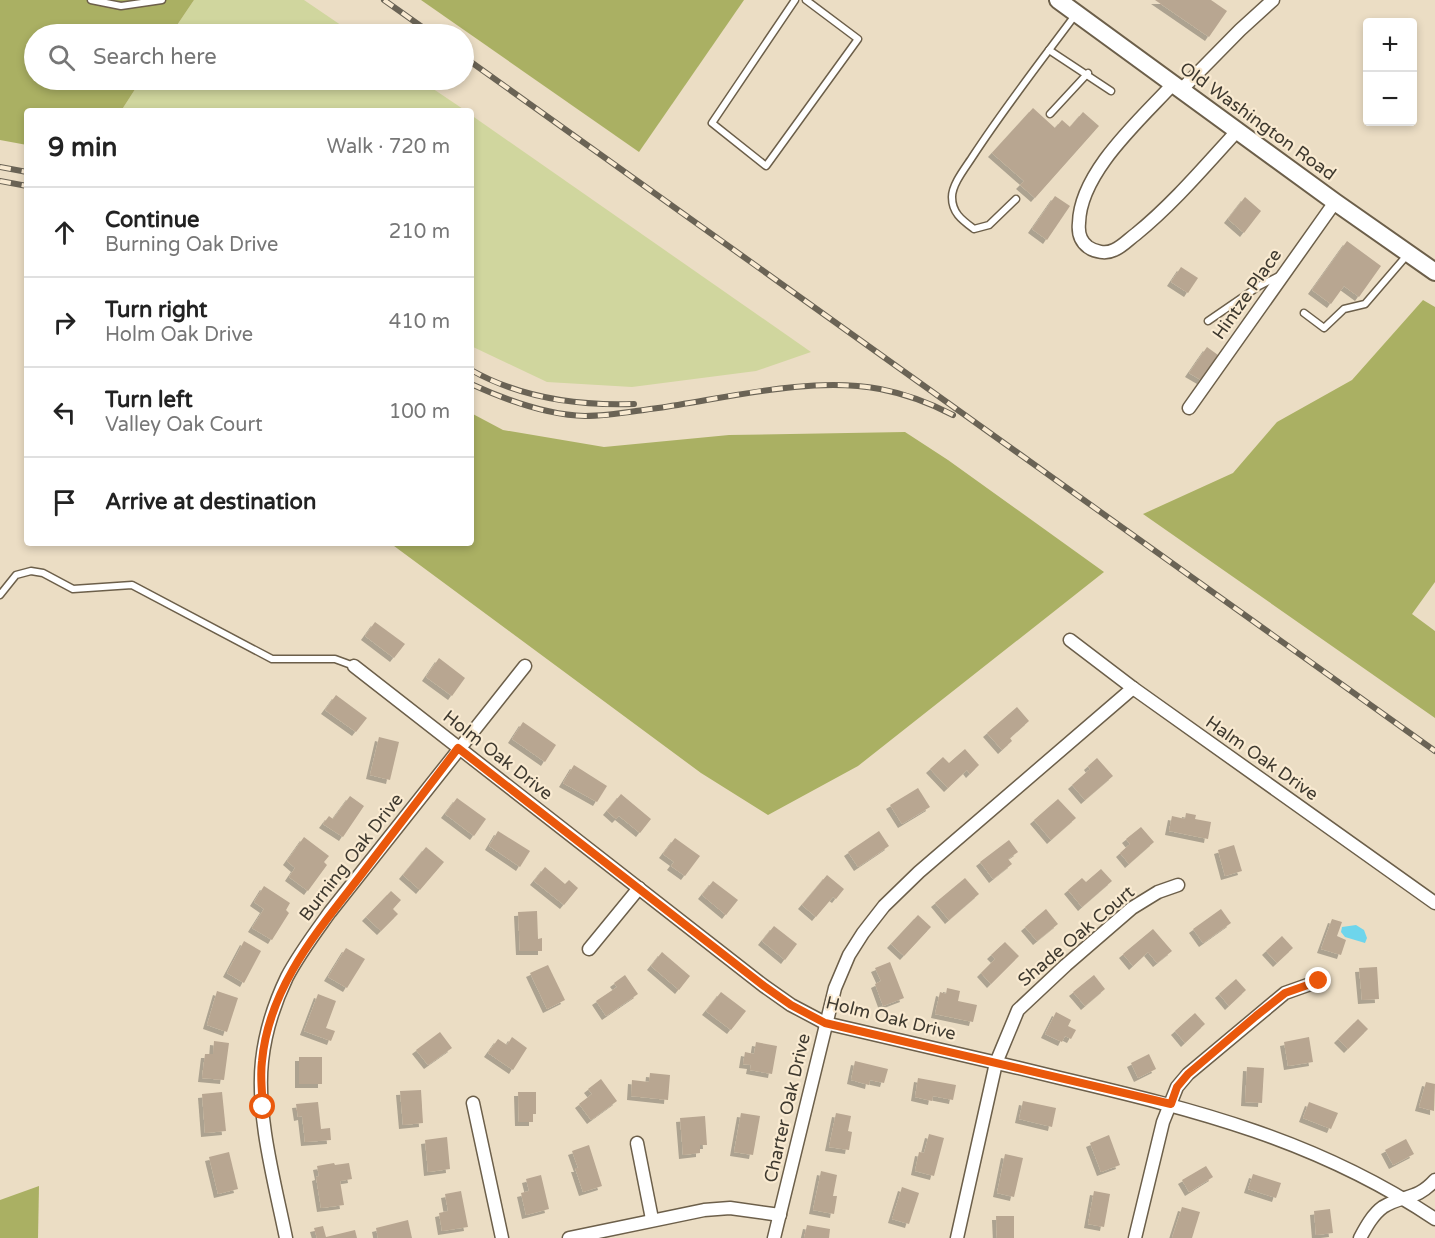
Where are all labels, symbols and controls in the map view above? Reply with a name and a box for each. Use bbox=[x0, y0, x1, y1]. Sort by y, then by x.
map controls bbox=[1363, 18, 1417, 126]
button: + bbox=[1363, 18, 1417, 72]
search box bbox=[24, 24, 474, 90]
icon: search bbox=[45, 41, 78, 74]
text: Search here bbox=[93, 44, 217, 70]
street label: Old Washington Road bbox=[1176, 57, 1340, 185]
button: − bbox=[1363, 72, 1417, 126]
text: 9 min bbox=[48, 132, 117, 163]
text: Walk · 720 m bbox=[327, 135, 450, 159]
text: Continue bbox=[105, 207, 200, 233]
icon: ahead bbox=[48, 216, 81, 249]
text: 210 m bbox=[389, 220, 450, 244]
text: Burning Oak Drive bbox=[105, 233, 278, 257]
street label: Hintze Place bbox=[1208, 244, 1286, 344]
text: Turn right bbox=[105, 297, 207, 323]
icon: right bbox=[48, 306, 81, 339]
text: 410 m bbox=[389, 310, 450, 334]
text: Holm Oak Drive bbox=[105, 323, 253, 347]
text: Turn left bbox=[105, 387, 193, 413]
icon: left bbox=[48, 396, 81, 429]
text: 100 m bbox=[389, 400, 450, 424]
text: Valley Oak Court bbox=[105, 413, 263, 437]
icon: arrive bbox=[48, 486, 81, 519]
text: Arrive at destination bbox=[105, 489, 316, 515]
street label: Holm Oak Drive bbox=[439, 705, 557, 805]
street label: Halm Oak Drive bbox=[1201, 711, 1323, 805]
street label: Burning Oak Drive bbox=[294, 789, 408, 925]
street label: Shade Oak Court bbox=[1013, 881, 1139, 991]
route end bbox=[1305, 967, 1331, 993]
street label: Holm Oak Drive bbox=[824, 991, 958, 1045]
street label: Charter Oak Drive bbox=[759, 1031, 815, 1185]
route start bbox=[249, 1093, 275, 1119]

